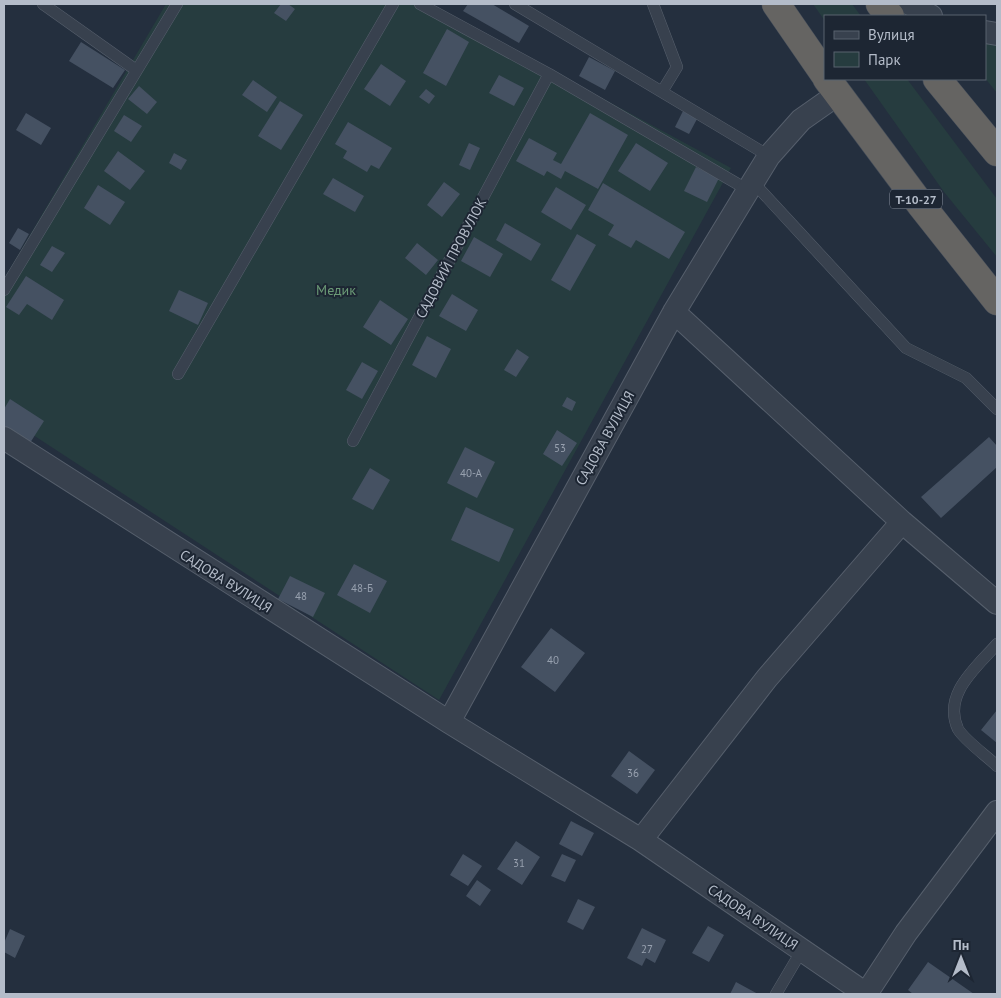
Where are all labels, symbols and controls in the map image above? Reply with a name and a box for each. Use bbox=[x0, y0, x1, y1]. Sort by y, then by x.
legend bbox=[824, 15, 986, 80]
text: Вулиця bbox=[868, 25, 915, 44]
text: Парк bbox=[868, 50, 901, 69]
road number: Т-10-27 bbox=[890, 190, 942, 208]
street label: САДОВИЙ ПРОВУЛОК bbox=[412, 194, 491, 321]
park label: Медик bbox=[316, 281, 356, 299]
street label: САДОВА ВУЛИЦЯ bbox=[572, 388, 638, 488]
house number: 53 bbox=[554, 441, 566, 455]
house number: 40-А bbox=[460, 466, 483, 480]
street label: САДОВА ВУЛИЦЯ bbox=[177, 545, 275, 617]
house number: 48-Б bbox=[351, 581, 373, 595]
house number: 48 bbox=[295, 589, 307, 603]
house number: 40 bbox=[547, 653, 559, 667]
house number: 36 bbox=[627, 766, 639, 780]
house number: 31 bbox=[513, 856, 525, 870]
street label: САДОВА ВУЛИЦЯ bbox=[704, 880, 802, 954]
north arrow bbox=[936, 933, 986, 983]
text: Пн bbox=[953, 936, 969, 954]
house number: 27 bbox=[641, 942, 653, 956]

